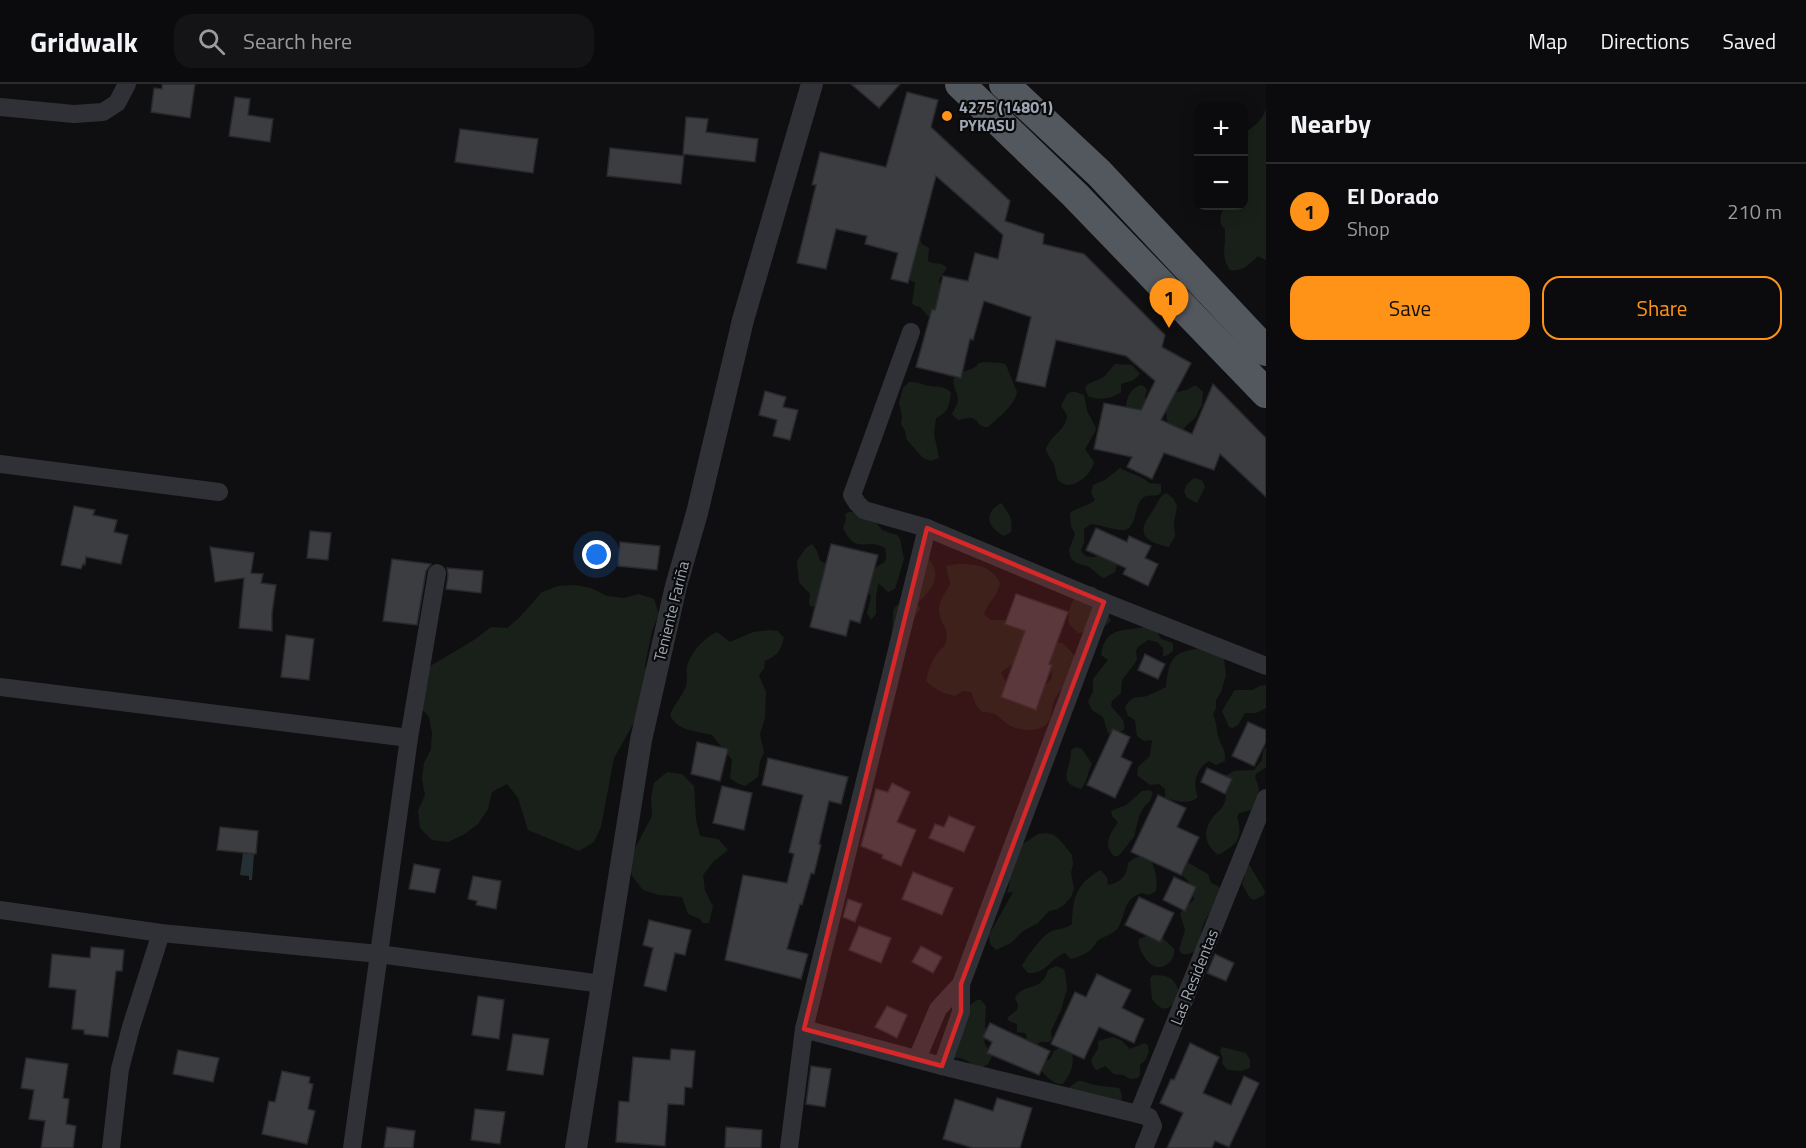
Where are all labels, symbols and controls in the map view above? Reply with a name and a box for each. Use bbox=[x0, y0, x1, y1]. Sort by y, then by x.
search box bbox=[174, 14, 594, 68]
text: Gridwalk bbox=[30, 20, 138, 63]
text: Search here bbox=[243, 24, 352, 58]
icon: search bbox=[195, 25, 228, 58]
text: Map bbox=[1528, 25, 1568, 57]
text: Directions bbox=[1601, 25, 1690, 57]
text: Saved bbox=[1723, 25, 1776, 57]
place label: 4275 (14801) PYKASU bbox=[959, 95, 1053, 137]
map controls bbox=[1194, 102, 1248, 210]
button: + bbox=[1194, 102, 1248, 156]
text: Nearby bbox=[1290, 104, 1371, 143]
marker: 4275 (14801) PYKASU bbox=[940, 109, 954, 123]
button: − bbox=[1194, 156, 1248, 210]
text: El Dorado bbox=[1347, 179, 1439, 213]
text: 1 bbox=[1304, 196, 1315, 227]
text: 210 m bbox=[1727, 196, 1782, 227]
text: Shop bbox=[1347, 213, 1390, 244]
button: Save bbox=[1290, 276, 1530, 340]
button: Share bbox=[1542, 276, 1782, 340]
pin: 1 bbox=[1150, 278, 1188, 328]
your location bbox=[582, 540, 611, 569]
street label: Teniente Fariña bbox=[647, 558, 695, 664]
street label: Las Residentas bbox=[1164, 925, 1224, 1029]

